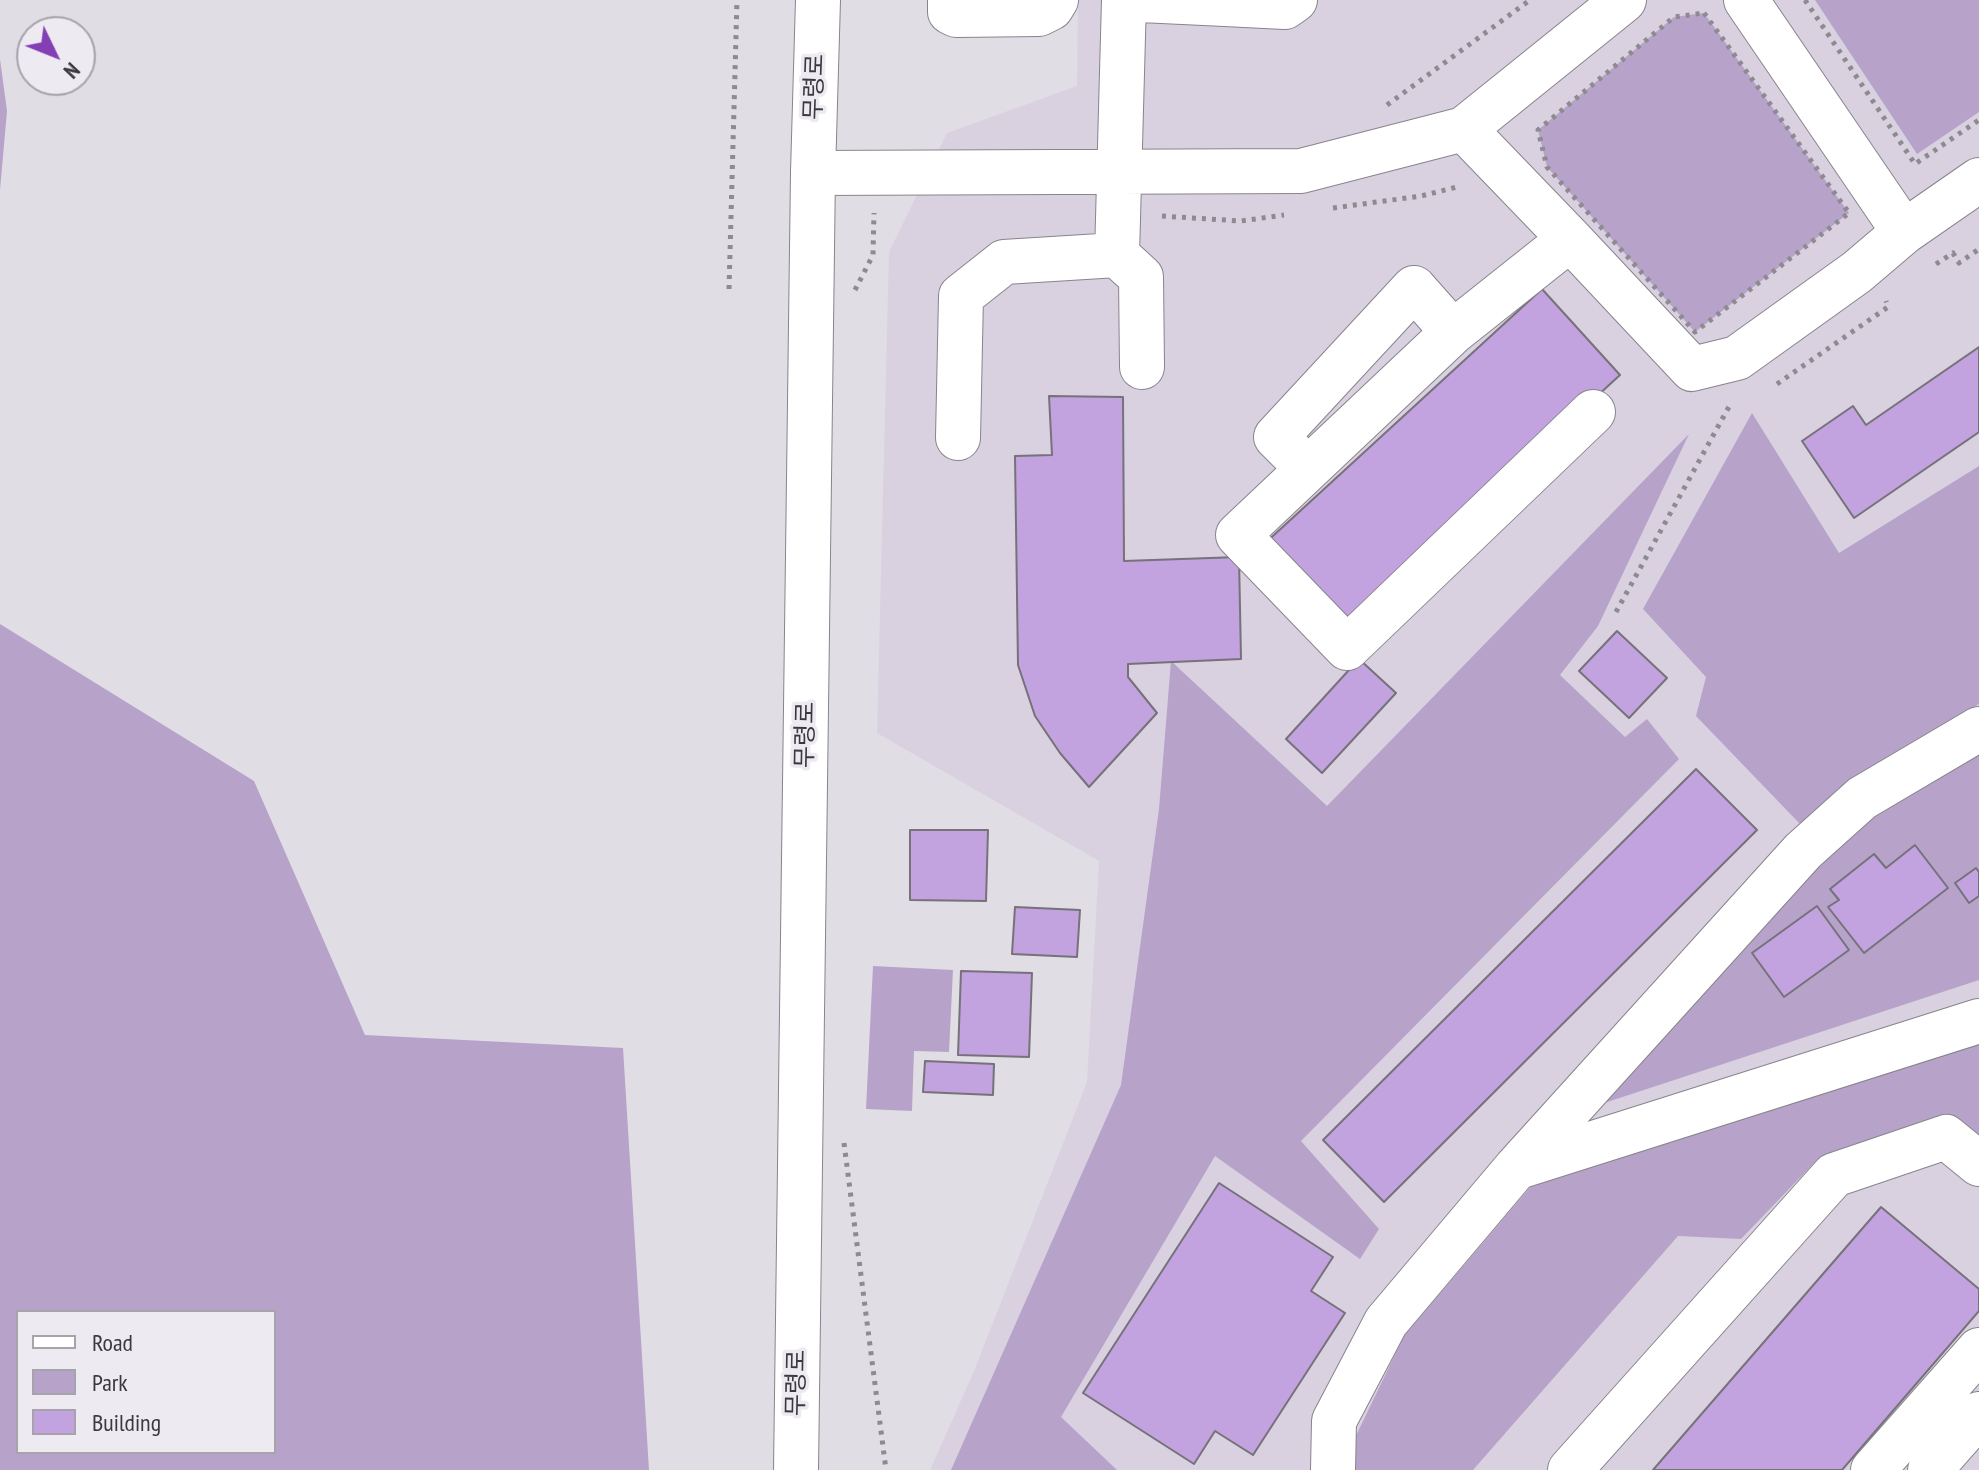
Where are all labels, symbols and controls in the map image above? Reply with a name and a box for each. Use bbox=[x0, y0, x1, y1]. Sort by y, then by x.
north arrow bbox=[16, 16, 96, 96]
street label: 무령로 bbox=[799, 53, 831, 121]
text: N bbox=[58, 57, 86, 85]
street label: 무령로 bbox=[791, 702, 821, 768]
legend bbox=[16, 1310, 276, 1454]
text: Road bbox=[92, 1327, 133, 1358]
street label: 무령로 bbox=[782, 1350, 812, 1416]
text: Park bbox=[92, 1367, 128, 1398]
text: Building bbox=[92, 1407, 161, 1438]

